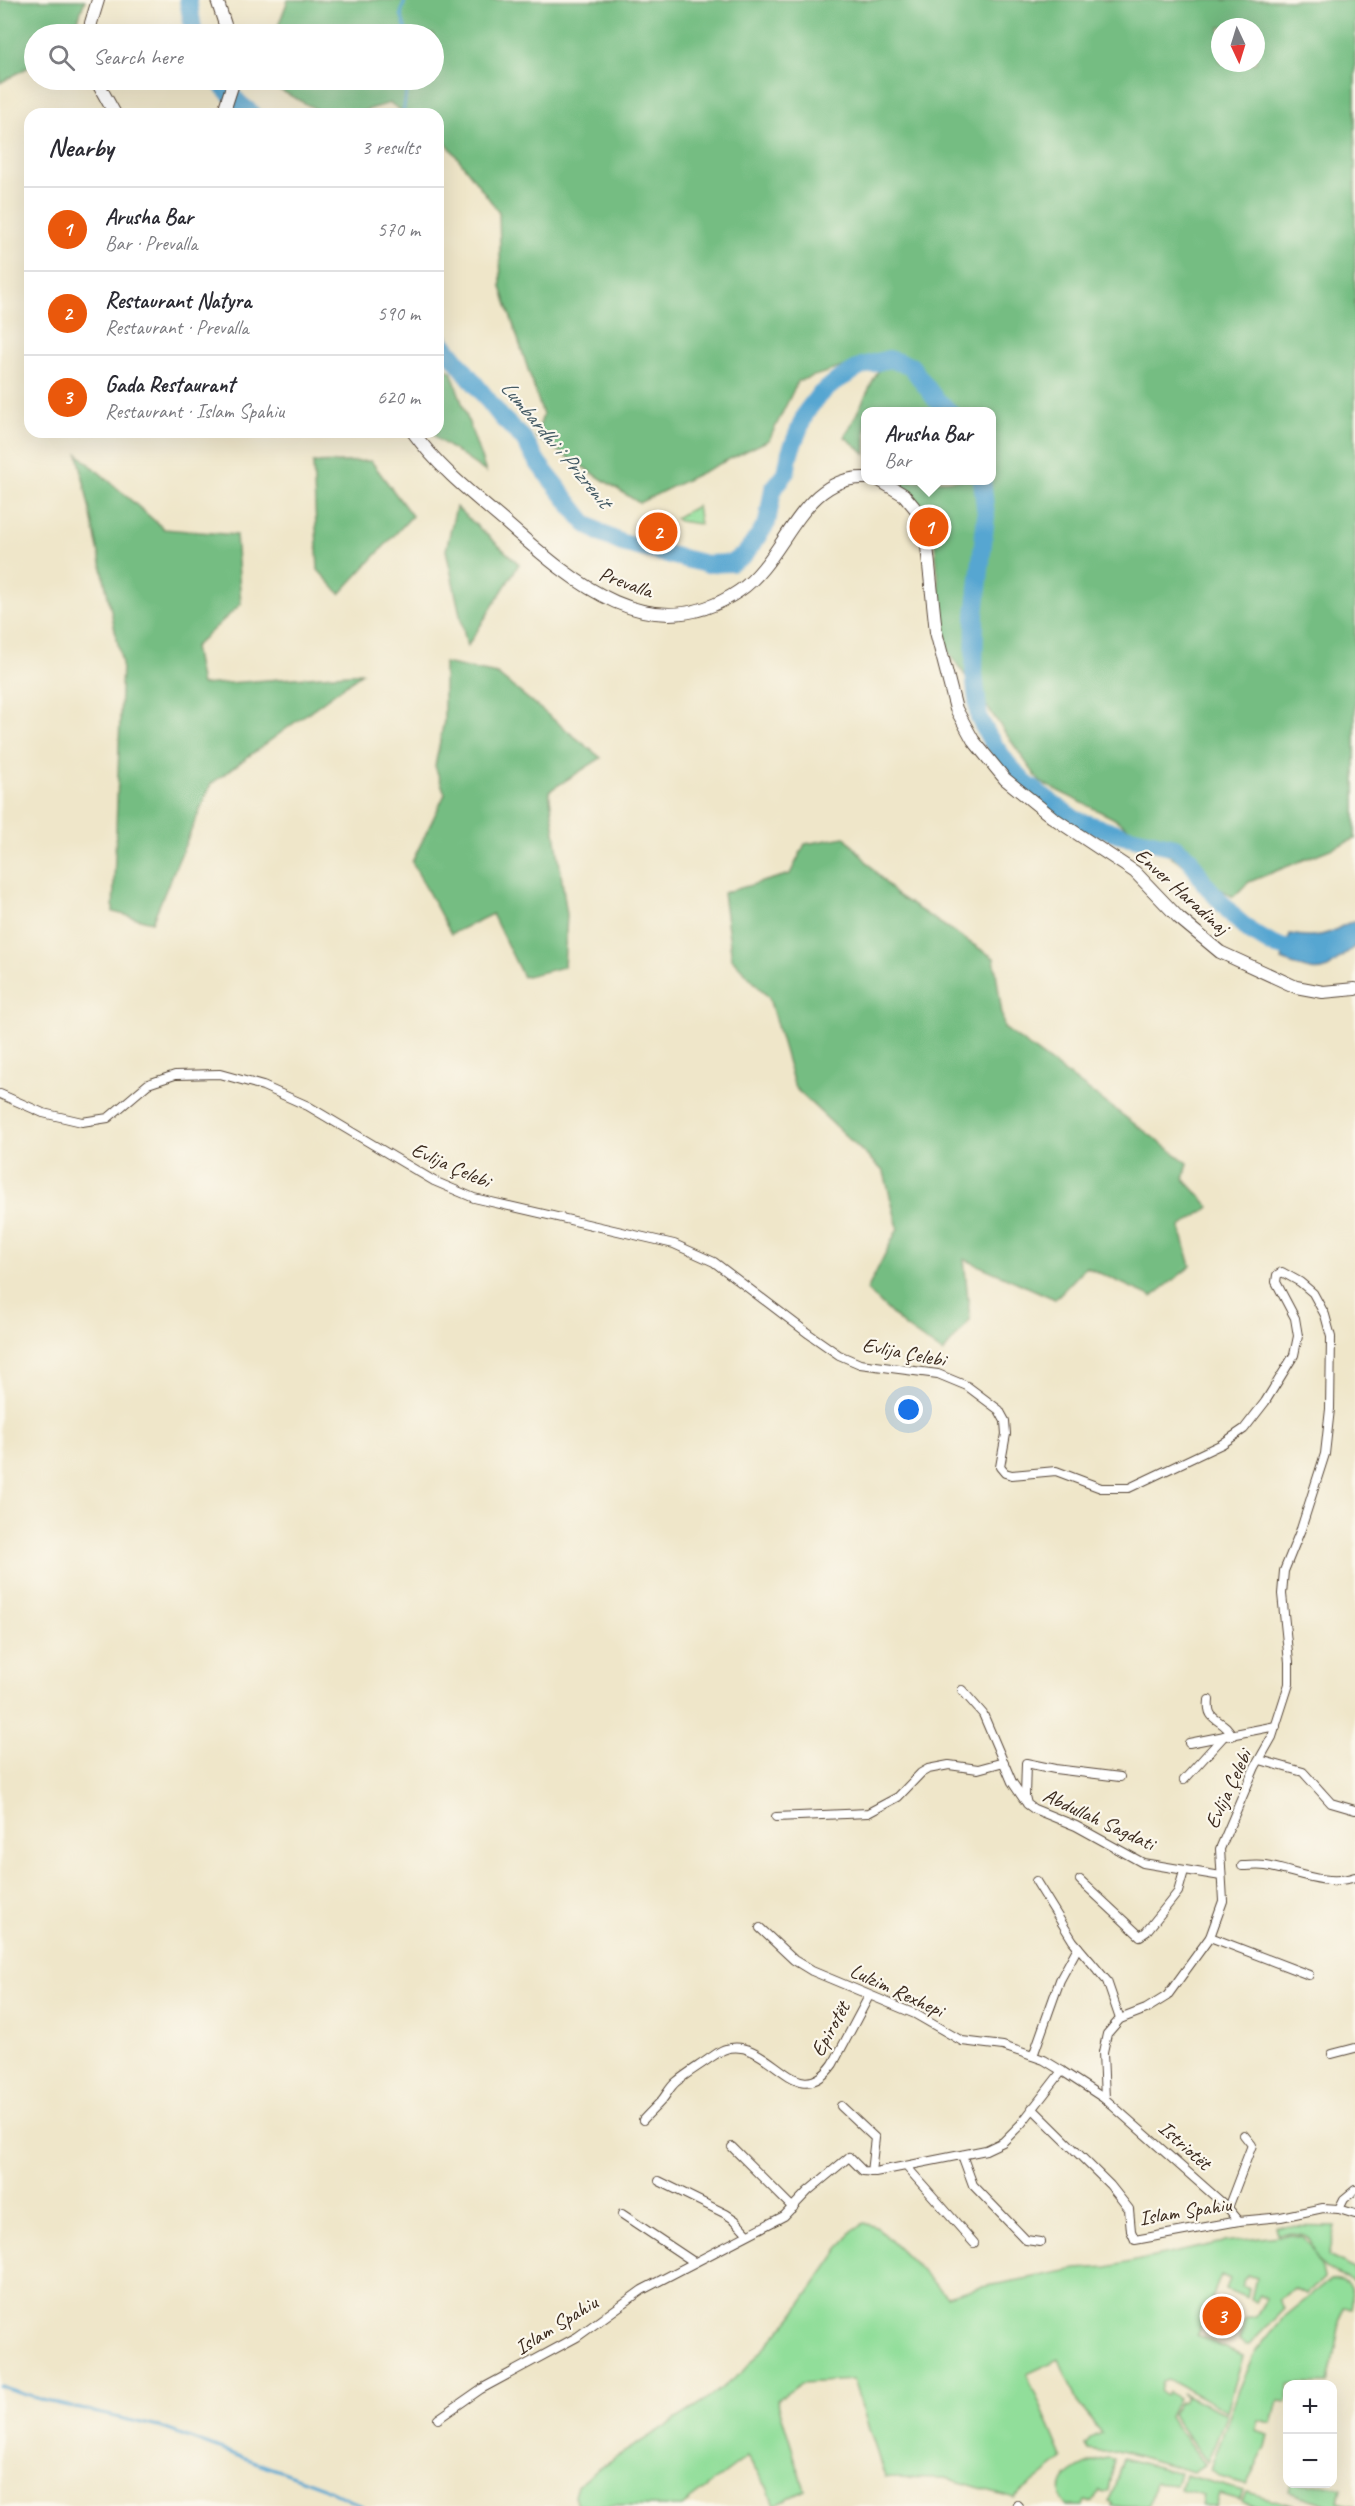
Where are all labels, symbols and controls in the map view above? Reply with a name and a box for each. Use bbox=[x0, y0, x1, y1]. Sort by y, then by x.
north arrow bbox=[1211, 18, 1265, 72]
search box bbox=[24, 24, 444, 90]
icon: search bbox=[45, 41, 78, 74]
text: Search here bbox=[93, 43, 183, 71]
text: Nearby bbox=[48, 131, 113, 164]
text: 3 results bbox=[361, 135, 420, 160]
text: Arusha Bar bbox=[105, 203, 193, 231]
text: 1 bbox=[63, 217, 72, 242]
text: 570 m bbox=[377, 217, 420, 242]
text: Bar · Prevalla bbox=[105, 231, 197, 256]
text: Restaurant Natyra bbox=[105, 287, 251, 315]
text: 2 bbox=[63, 301, 72, 326]
text: 590 m bbox=[377, 301, 420, 326]
text: Restaurant · Prevalla bbox=[105, 315, 248, 340]
text: Gada Restaurant bbox=[105, 371, 235, 399]
water label: Lumbardhi i Prizrenit bbox=[494, 374, 621, 517]
text: 3 bbox=[63, 385, 72, 410]
text: 620 m bbox=[377, 385, 420, 410]
text: Restaurant · Islam Spahiu bbox=[105, 399, 284, 424]
popup bbox=[861, 407, 996, 485]
text: Arusha Bar bbox=[885, 420, 972, 448]
text: Bar bbox=[885, 448, 911, 473]
pin: 1 bbox=[910, 504, 948, 550]
pin: 2 bbox=[638, 510, 678, 554]
street label: Prevalla bbox=[596, 560, 659, 604]
street label: Enver Haradinaj bbox=[1130, 842, 1236, 942]
street label: Evlija Çelebi bbox=[407, 1136, 497, 1195]
street label: Evlija Çelebi bbox=[860, 1331, 951, 1373]
your location bbox=[894, 1395, 923, 1424]
street label: Evlija Çelebi bbox=[1199, 1743, 1259, 1832]
street label: Abdullah Sagdati bbox=[1039, 1782, 1162, 1858]
street label: Lulzim Rexhepi bbox=[846, 1957, 951, 2024]
street label: Epirotët bbox=[804, 1995, 857, 2061]
street label: Istriotët bbox=[1153, 2115, 1218, 2177]
street label: Islam Spahiu bbox=[1137, 2191, 1234, 2231]
street label: Islam Spahiu bbox=[510, 2289, 603, 2361]
pin: 3 bbox=[1202, 2294, 1242, 2338]
map controls bbox=[1283, 2380, 1337, 2488]
button: + bbox=[1283, 2380, 1337, 2434]
button: − bbox=[1283, 2434, 1337, 2488]

